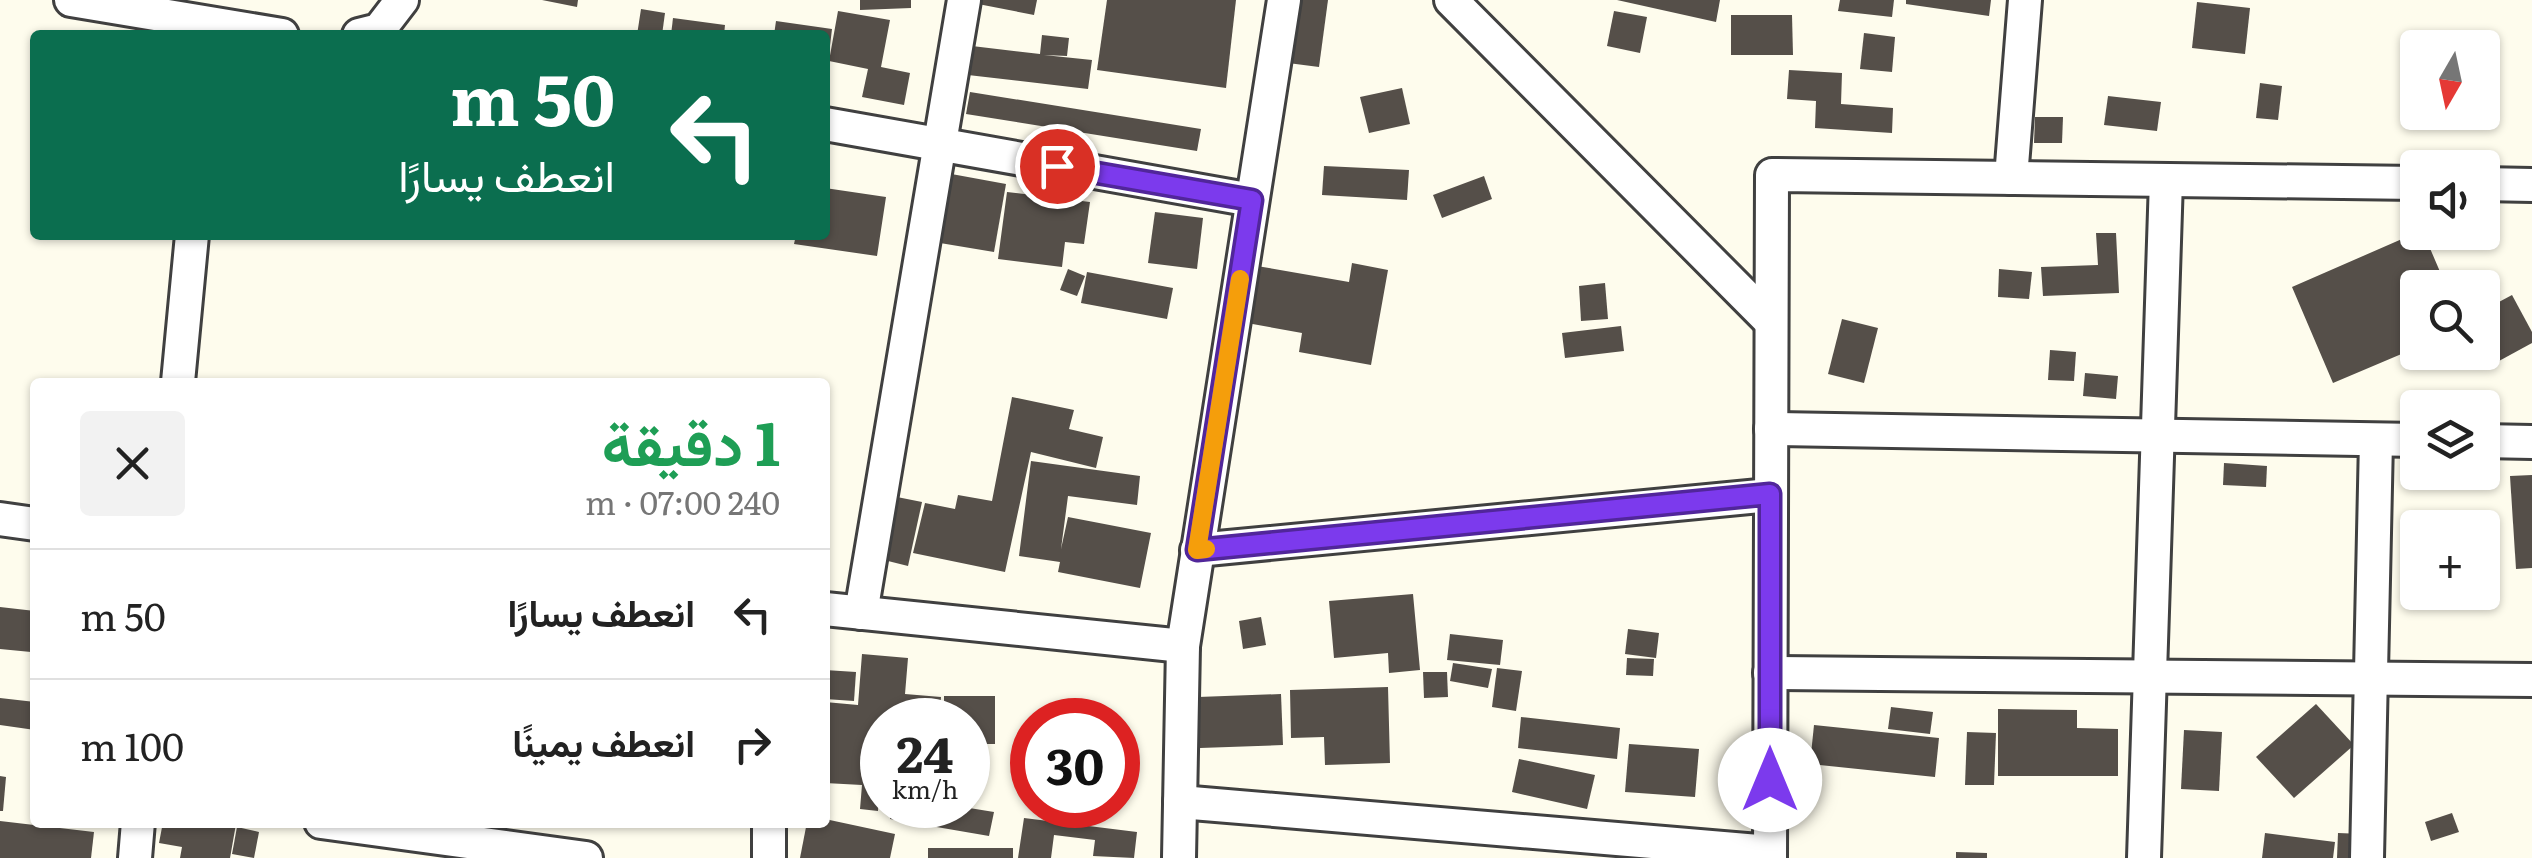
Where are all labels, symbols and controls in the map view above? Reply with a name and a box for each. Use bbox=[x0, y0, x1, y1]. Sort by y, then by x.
north arrow bbox=[2400, 30, 2500, 130]
map controls bbox=[2400, 30, 2500, 610]
text: 50 m bbox=[450, 44, 615, 148]
icon: left bbox=[650, 70, 780, 200]
pin bbox=[1015, 124, 1100, 209]
text: انعطف يسارًا bbox=[398, 139, 615, 206]
icon: arrive bbox=[1030, 139, 1085, 194]
button: sound bbox=[2400, 150, 2500, 250]
button: search bbox=[2400, 270, 2500, 370]
button: layers bbox=[2400, 390, 2500, 490]
text: 1 دقيقة bbox=[602, 395, 780, 484]
button: close bbox=[80, 411, 185, 516]
text: 240 m · 07:00 bbox=[585, 477, 780, 525]
button: + bbox=[2400, 510, 2500, 610]
text: انعطف يسارًا bbox=[508, 582, 695, 639]
text: 50 m bbox=[80, 586, 166, 643]
icon: left bbox=[725, 587, 780, 642]
speed limit sign: 30 bbox=[1010, 698, 1140, 828]
text: انعطف يمينًا bbox=[512, 712, 695, 769]
text: 24 bbox=[896, 714, 953, 788]
text: 100 m bbox=[80, 716, 184, 773]
icon: right bbox=[725, 717, 780, 772]
position arrow bbox=[1718, 728, 1822, 832]
text: km/h bbox=[892, 770, 958, 807]

